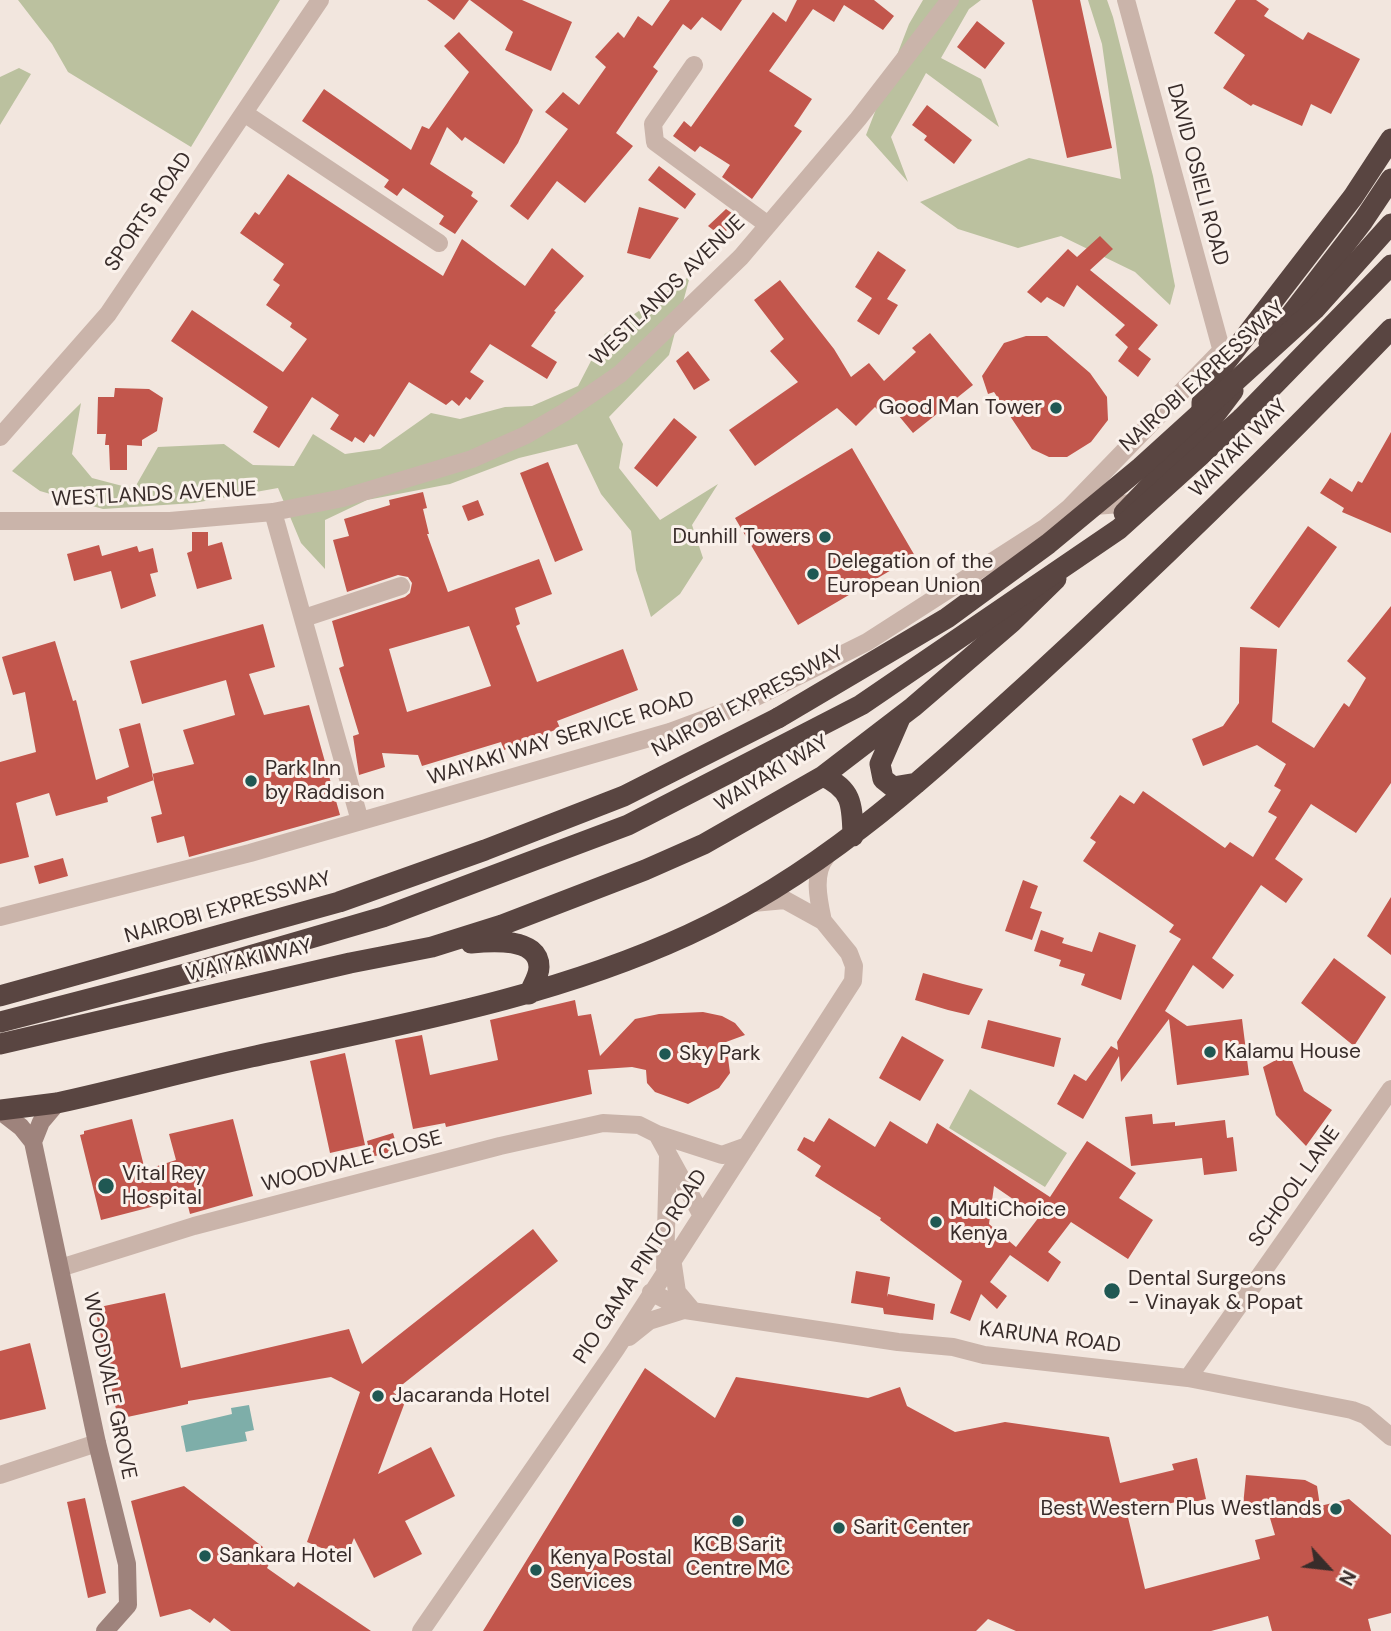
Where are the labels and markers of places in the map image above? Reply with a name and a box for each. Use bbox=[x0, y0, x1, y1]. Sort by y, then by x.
place label: Good Man Tower bbox=[878, 395, 1042, 421]
marker: Good Man Tower bbox=[1048, 400, 1064, 416]
place label: Dunhill Towers bbox=[673, 524, 811, 550]
marker: Dunhill Towers bbox=[817, 529, 833, 545]
place label: Delegation of the European Union bbox=[827, 549, 994, 599]
marker: Delegation of the European Union bbox=[805, 566, 821, 582]
place label: Park Inn by Raddison bbox=[265, 756, 385, 806]
marker: Park Inn by Raddison bbox=[243, 773, 259, 789]
place label: Kalamu House bbox=[1224, 1039, 1361, 1065]
place label: Sky Park bbox=[679, 1041, 761, 1067]
marker: Kalamu House bbox=[1202, 1044, 1218, 1060]
marker: Sky Park bbox=[657, 1046, 673, 1062]
place label: Vital Rey Hospital bbox=[122, 1161, 206, 1211]
marker: Vital Rey Hospital bbox=[96, 1176, 116, 1196]
place label: MultiChoice Kenya bbox=[950, 1197, 1066, 1247]
marker: MultiChoice Kenya bbox=[928, 1214, 944, 1230]
place label: Dental Surgeons - Vinayak & Popat bbox=[1128, 1266, 1303, 1316]
marker: Dental Surgeons - Vinayak & Popat bbox=[1102, 1281, 1122, 1301]
place label: Jacaranda Hotel bbox=[392, 1383, 550, 1409]
marker: Jacaranda Hotel bbox=[370, 1388, 386, 1404]
place label: Best Western Plus Westlands bbox=[1041, 1496, 1322, 1522]
marker: Best Western Plus Westlands bbox=[1328, 1501, 1344, 1517]
marker: KCB Sarit Centre MC bbox=[730, 1513, 746, 1529]
place label: Sarit Center bbox=[853, 1515, 970, 1541]
marker: Sarit Center bbox=[831, 1520, 847, 1536]
place label: KCB Sarit Centre MC bbox=[686, 1532, 790, 1582]
place label: Sankara Hotel bbox=[219, 1543, 352, 1569]
place label: Kenya Postal Services bbox=[550, 1545, 672, 1595]
marker: Sankara Hotel bbox=[197, 1548, 213, 1564]
marker: Kenya Postal Services bbox=[528, 1562, 544, 1578]

